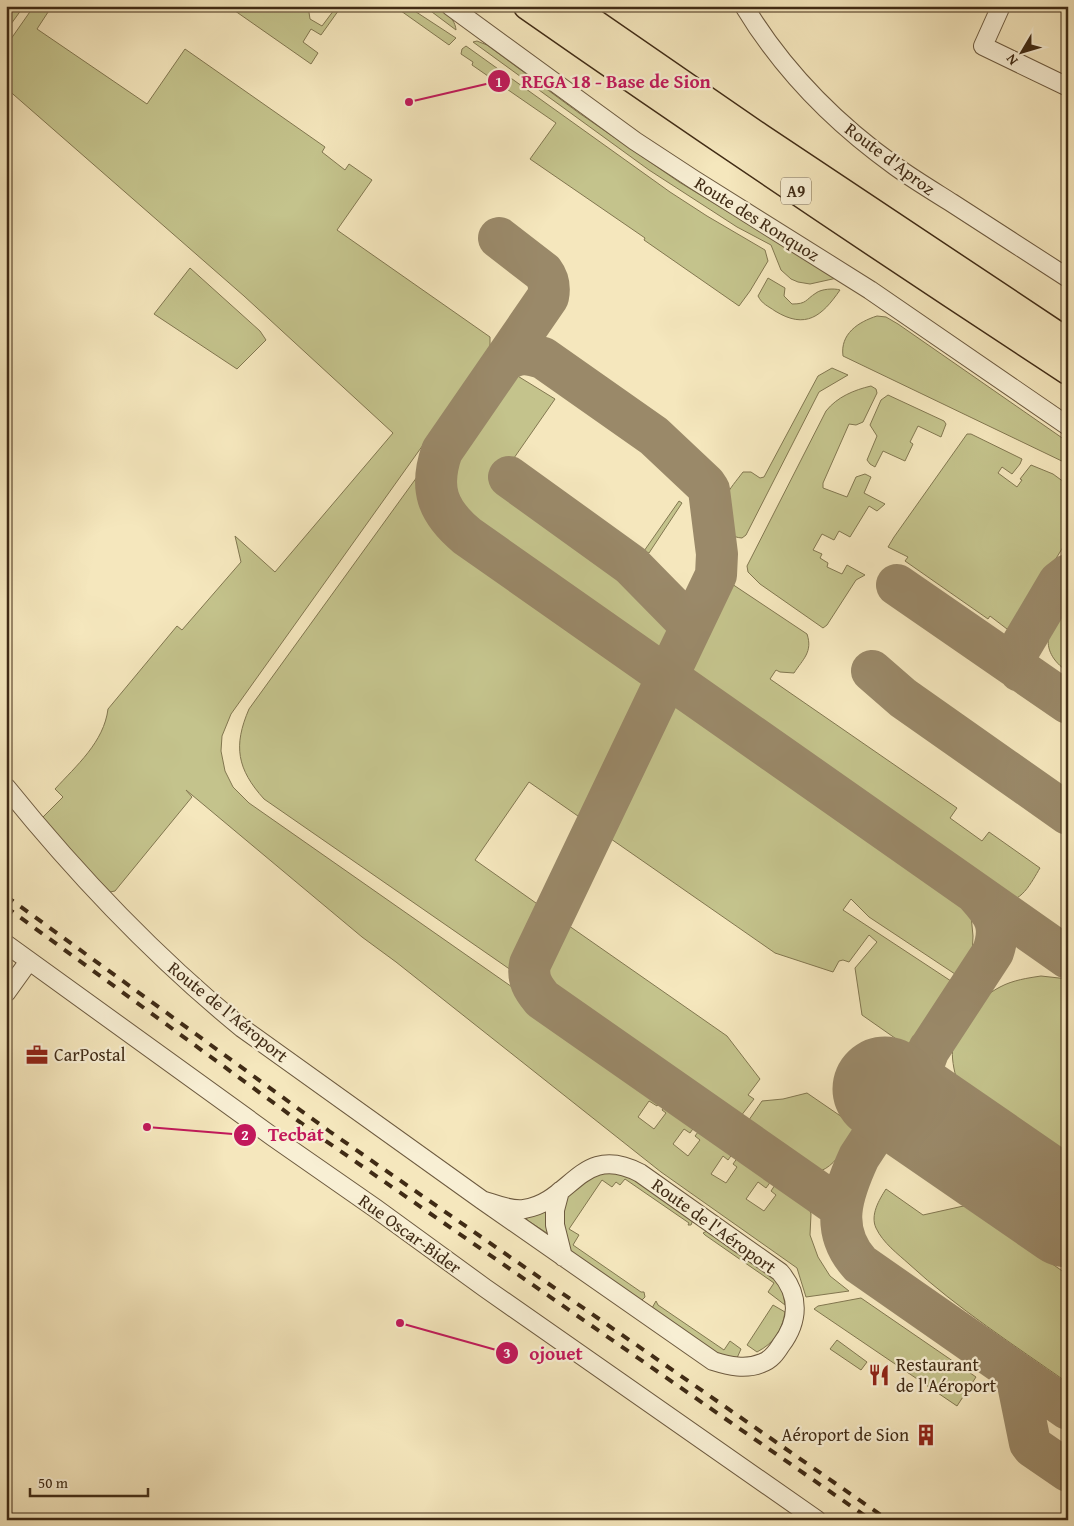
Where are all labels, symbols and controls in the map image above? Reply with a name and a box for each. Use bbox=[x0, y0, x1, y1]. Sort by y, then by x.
north arrow bbox=[996, 28, 1046, 78]
text: N bbox=[1001, 50, 1023, 70]
callout: REGA 18 - Base de Sion bbox=[486, 64, 721, 98]
text: REGA 18 - Base de Sion bbox=[521, 67, 712, 95]
text: 1 bbox=[495, 71, 503, 92]
street label: Route d'Aproz bbox=[839, 116, 941, 202]
street label: Route des Ronquoz bbox=[689, 169, 825, 268]
road number: A9 bbox=[781, 178, 811, 205]
street label: Route de l'Aéroport bbox=[162, 955, 295, 1069]
place label: CarPostal bbox=[54, 1041, 126, 1068]
office icon: CarPostal bbox=[24, 1042, 50, 1068]
callout: Tecbat bbox=[233, 1118, 334, 1152]
text: Tecbat bbox=[268, 1120, 325, 1148]
text: 2 bbox=[241, 1124, 249, 1145]
street label: Route de l'Aéroport bbox=[646, 1171, 783, 1280]
street label: Rue Oscar-Bider bbox=[353, 1187, 468, 1281]
callout: ojouet bbox=[494, 1336, 592, 1370]
text: ojouet bbox=[529, 1339, 583, 1367]
text: 3 bbox=[503, 1342, 511, 1363]
place label: Restaurant de l'Aéroport bbox=[896, 1351, 997, 1399]
restaurant icon: Restaurant de l'Aéroport bbox=[866, 1362, 892, 1388]
place label: Aéroport de Sion bbox=[782, 1421, 909, 1448]
building icon: Aéroport de Sion bbox=[913, 1422, 939, 1448]
scale bar bbox=[30, 1466, 148, 1498]
text: 50 m bbox=[38, 1472, 69, 1493]

